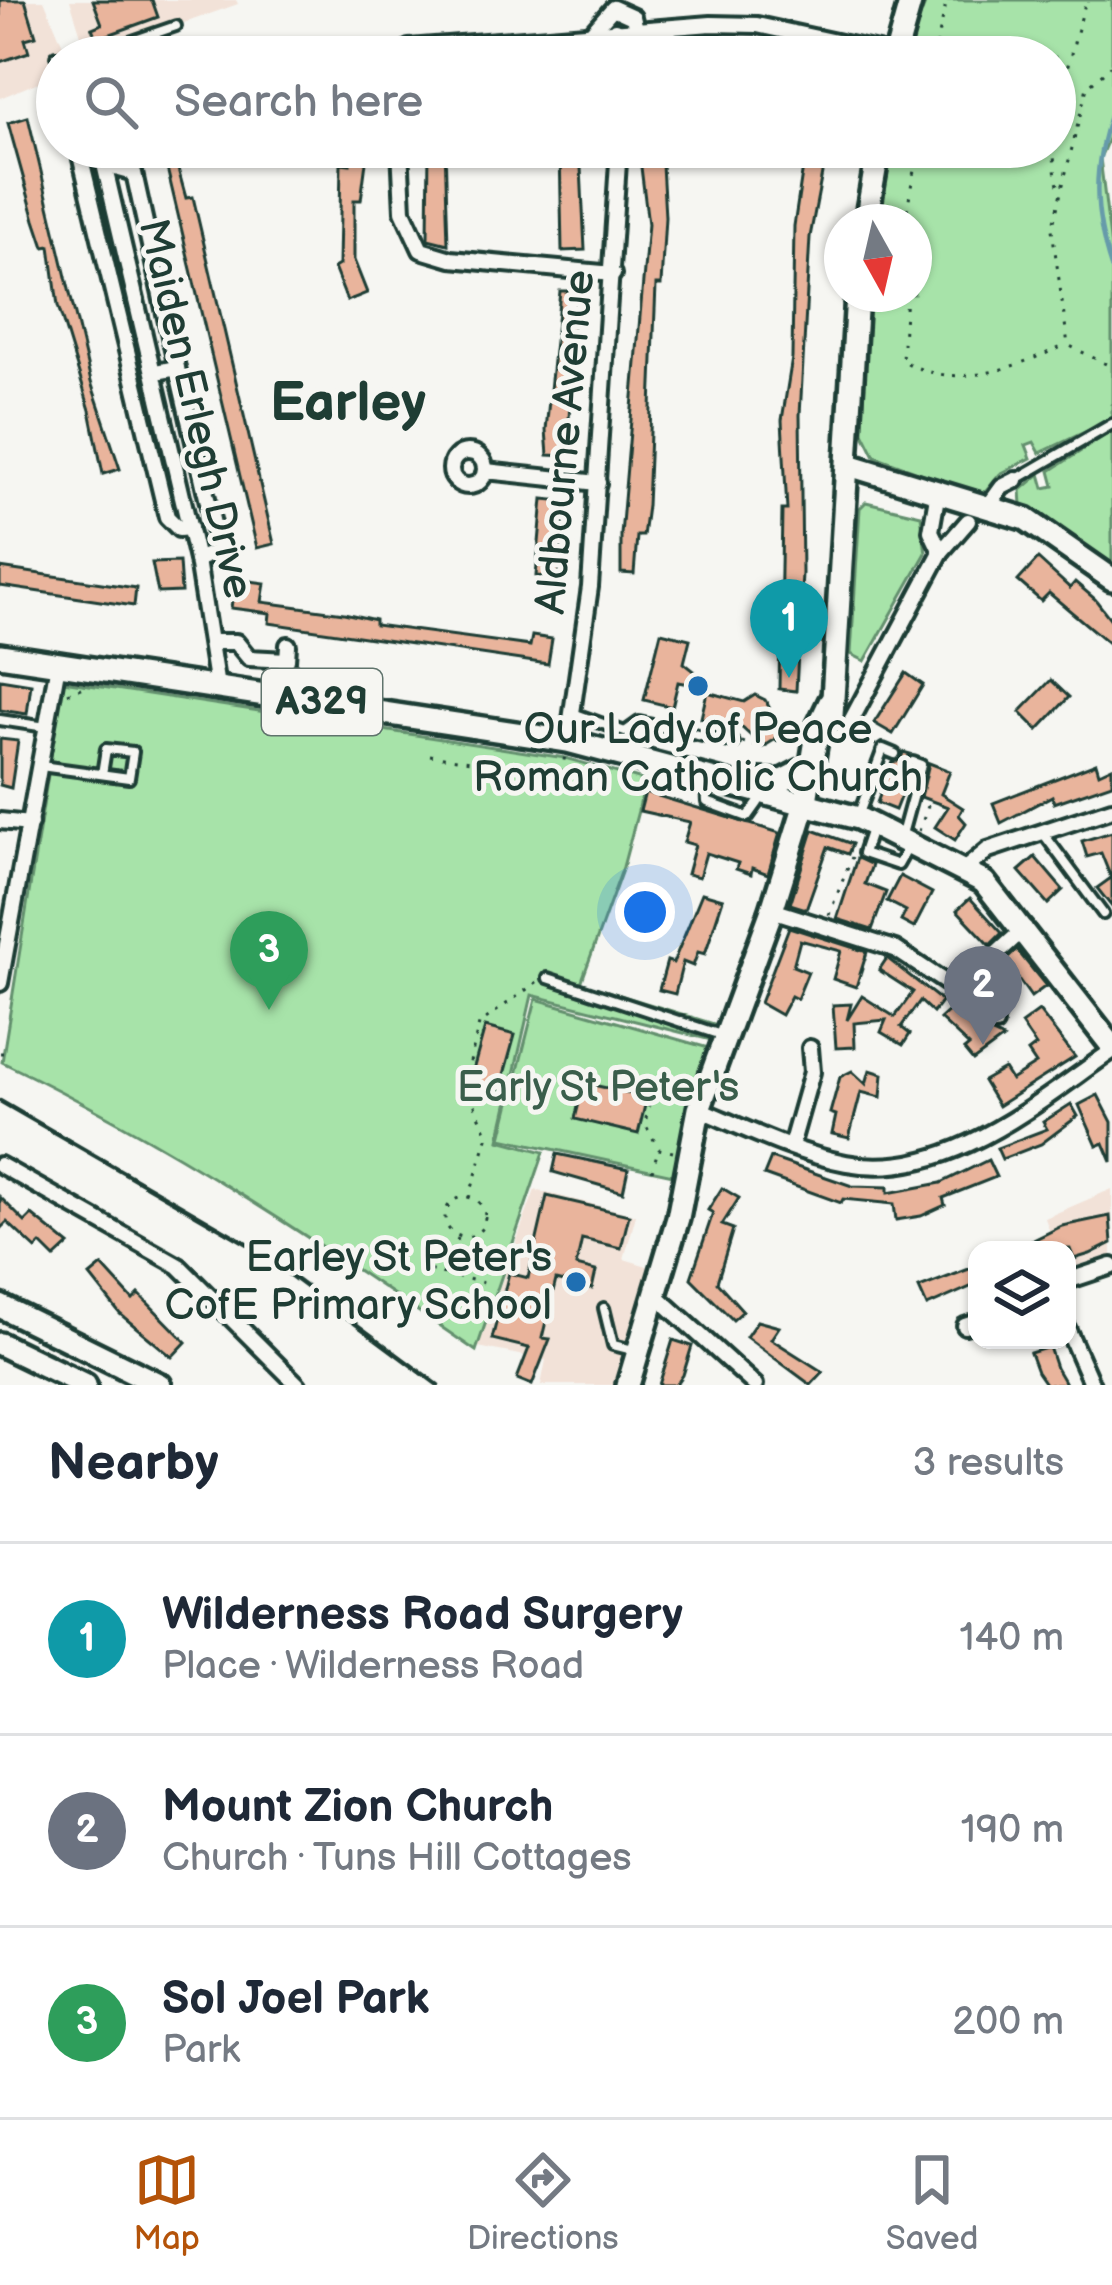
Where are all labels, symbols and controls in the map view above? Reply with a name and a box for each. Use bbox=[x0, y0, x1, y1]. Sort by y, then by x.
search box bbox=[36, 36, 1076, 168]
icon: search bbox=[78, 69, 144, 135]
text: Search here bbox=[174, 75, 423, 130]
north arrow bbox=[824, 204, 932, 312]
street label: Maiden Erlegh Drive bbox=[126, 214, 264, 604]
street label: Aldbourne Avenue bbox=[526, 268, 606, 616]
district label: Earley bbox=[270, 371, 426, 436]
pin: 1 bbox=[750, 579, 828, 678]
road number: A329 bbox=[262, 669, 382, 735]
marker: Our Lady of Peace Roman Catholic Church bbox=[685, 673, 711, 699]
place label: Our Lady of Peace Roman Catholic Church bbox=[473, 705, 923, 804]
your location bbox=[615, 882, 675, 942]
pin: 3 bbox=[230, 911, 308, 1010]
pin: 2 bbox=[944, 946, 1022, 1045]
park label: Early St Peter's bbox=[457, 1063, 739, 1114]
place label: Earley St Peter's CofE Primary School bbox=[164, 1233, 552, 1332]
map controls bbox=[968, 1241, 1076, 1349]
button: layers bbox=[968, 1241, 1076, 1349]
marker: Earley St Peter's CofE Primary School bbox=[563, 1269, 589, 1295]
text: Nearby bbox=[48, 1433, 219, 1494]
text: 3 results bbox=[912, 1440, 1064, 1487]
text: Wilderness Road Surgery bbox=[162, 1588, 683, 1643]
text: 1 bbox=[79, 1615, 95, 1662]
text: 140 m bbox=[959, 1615, 1064, 1662]
text: Place · Wilderness Road bbox=[162, 1643, 584, 1690]
text: Mount Zion Church bbox=[162, 1780, 553, 1835]
text: 2 bbox=[75, 1807, 99, 1854]
text: 190 m bbox=[961, 1807, 1064, 1854]
text: Church · Tuns Hill Cottages bbox=[162, 1835, 632, 1882]
text: Sol Joel Park bbox=[162, 1972, 429, 2027]
text: 3 bbox=[76, 1999, 98, 2046]
text: 200 m bbox=[952, 1999, 1064, 2046]
text: Park bbox=[162, 2027, 240, 2074]
tab: Map bbox=[134, 2147, 200, 2259]
tab: Directions bbox=[467, 2147, 619, 2259]
tab: Saved bbox=[886, 2147, 978, 2259]

